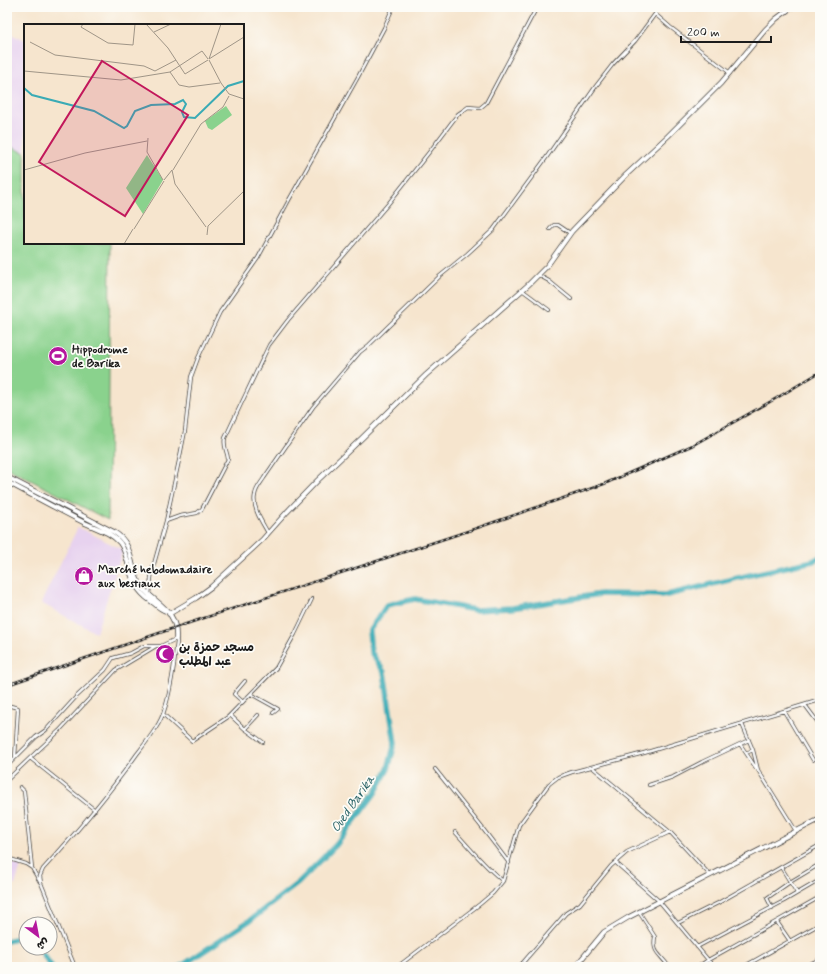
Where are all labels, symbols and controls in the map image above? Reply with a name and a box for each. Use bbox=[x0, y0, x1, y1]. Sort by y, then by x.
scale bar bbox=[681, 18, 771, 44]
inset map bbox=[24, 24, 244, 244]
text: 200 m bbox=[687, 25, 720, 41]
place label: Hippodrome de Barika bbox=[72, 342, 128, 372]
sports icon: Hippodrome de Barika bbox=[47, 345, 69, 367]
place label: Marché hebdomadaire aux bestiaux bbox=[98, 562, 213, 592]
shop icon: Marché hebdomadaire aux bestiaux bbox=[73, 565, 95, 587]
place label: مسجد حمزة بن عبد المطلب bbox=[179, 640, 254, 670]
mosque icon: مسجد حمزة بن عبد المطلب bbox=[154, 643, 176, 665]
water label: Oued Barika bbox=[327, 771, 380, 836]
north arrow bbox=[18, 916, 58, 956]
text: ش bbox=[34, 934, 52, 953]

